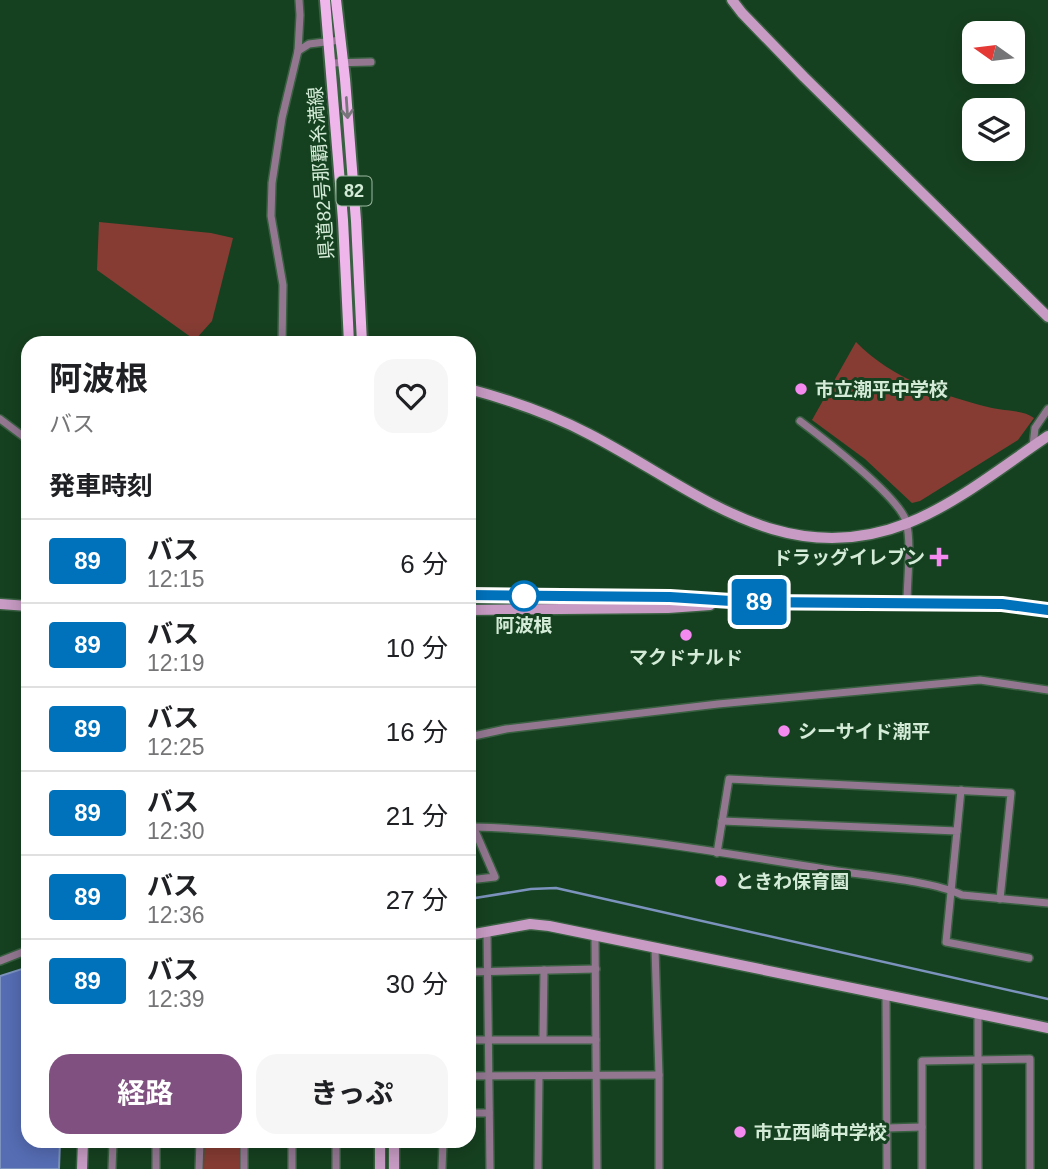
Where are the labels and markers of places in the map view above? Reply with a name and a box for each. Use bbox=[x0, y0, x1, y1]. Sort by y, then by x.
place label: 市立潮平中学校 bbox=[815, 379, 948, 400]
marker: 市立潮平中学校 bbox=[793, 381, 809, 397]
place label: ドラッグイレブン bbox=[773, 547, 925, 568]
marker: ドラッグイレブン bbox=[931, 549, 947, 565]
marker: 阿波根 bbox=[509, 581, 539, 611]
place label: 阿波根 bbox=[495, 615, 553, 636]
marker: マクドナルド bbox=[678, 627, 694, 643]
place label: マクドナルド bbox=[629, 647, 743, 668]
place label: シーサイド潮平 bbox=[798, 721, 931, 742]
marker: シーサイド潮平 bbox=[776, 723, 792, 739]
place label: ときわ保育園 bbox=[735, 871, 849, 892]
marker: ときわ保育園 bbox=[713, 873, 729, 889]
place label: 市立西崎中学校 bbox=[754, 1122, 887, 1143]
marker: 市立西崎中学校 bbox=[732, 1124, 748, 1140]

